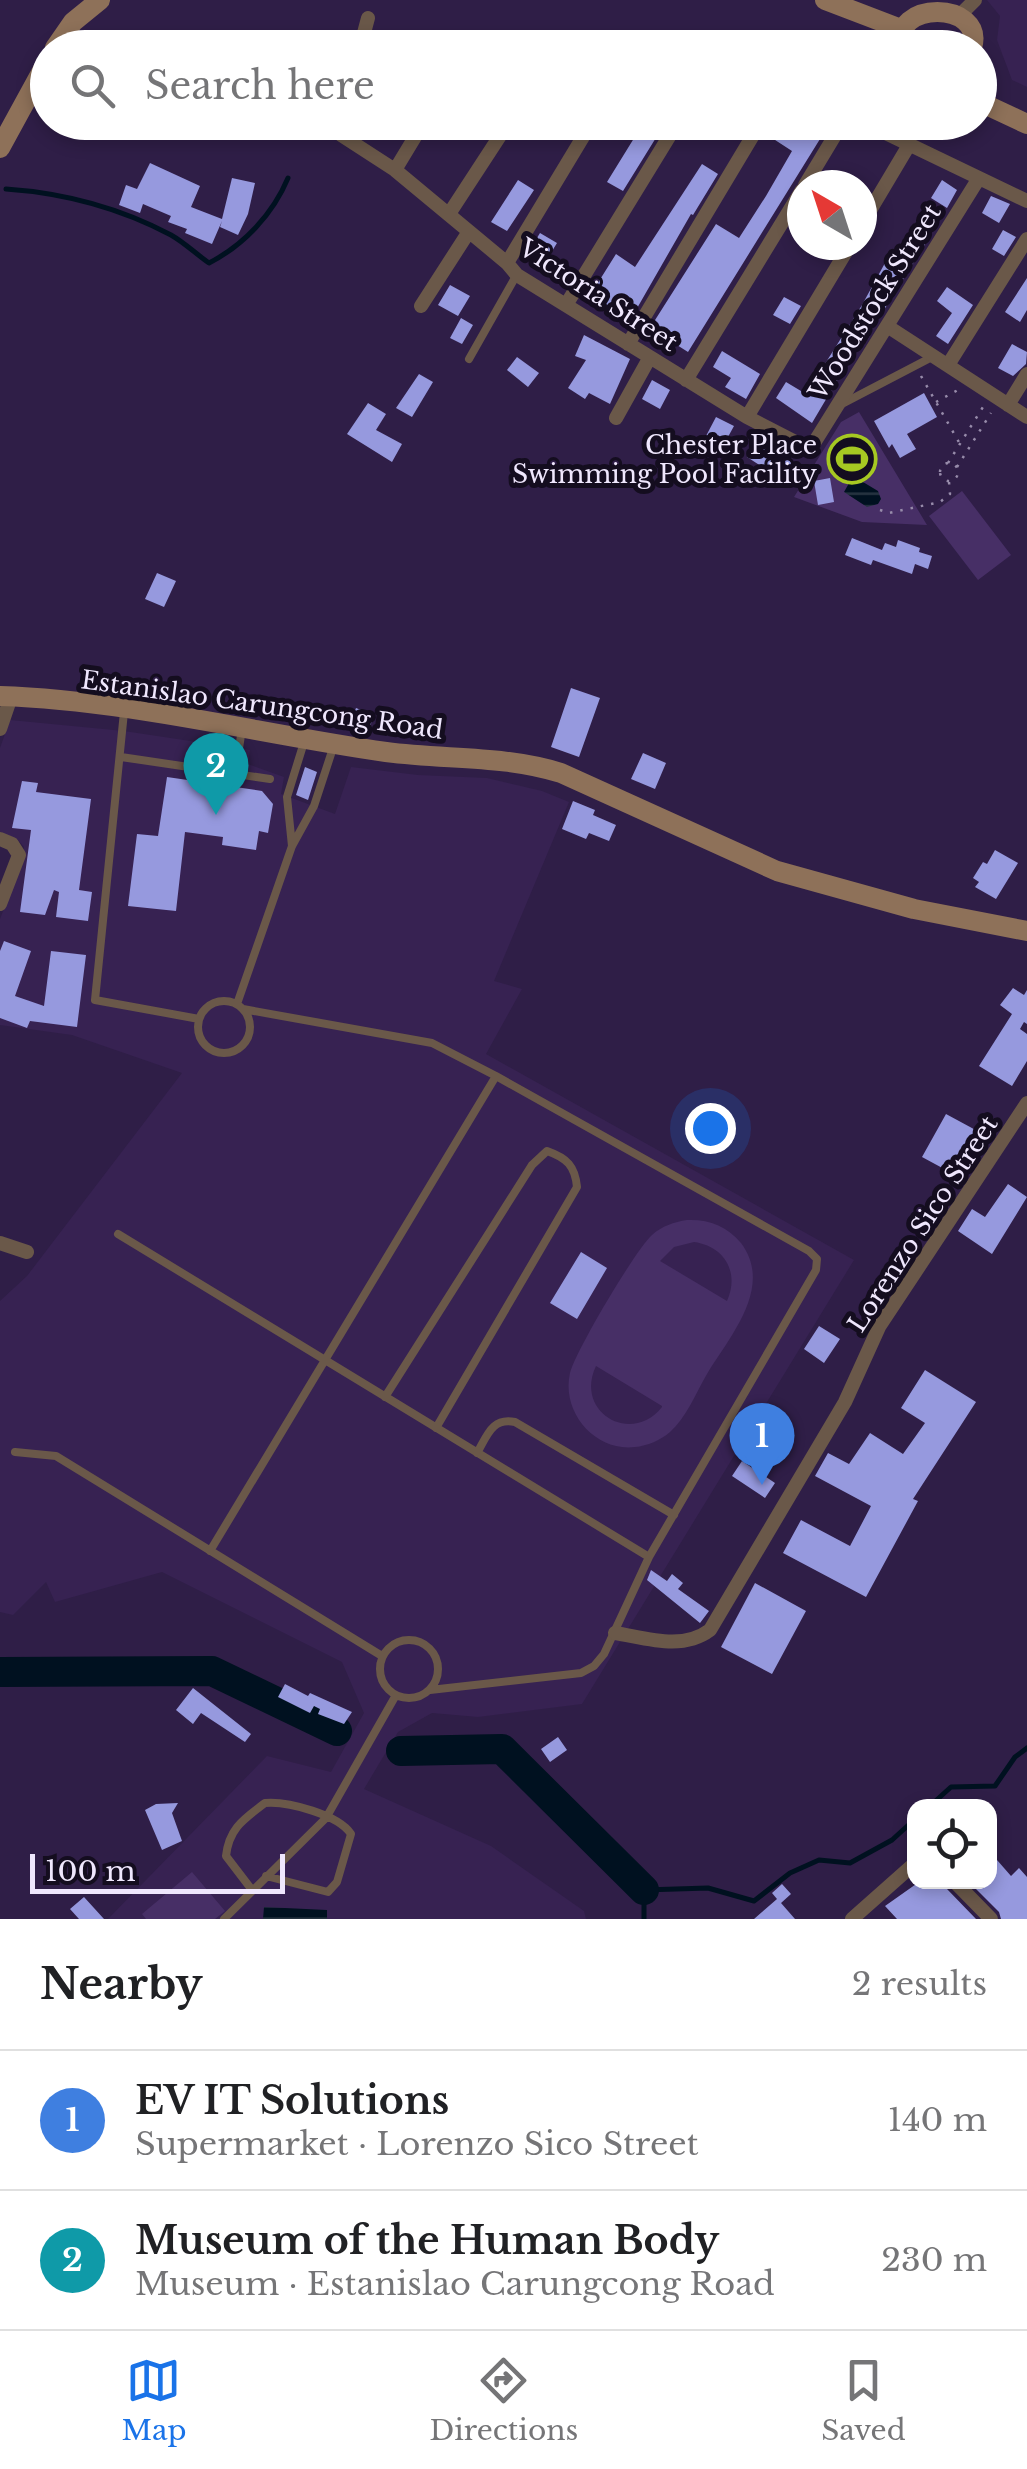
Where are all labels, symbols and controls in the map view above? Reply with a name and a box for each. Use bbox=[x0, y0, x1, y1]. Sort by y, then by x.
search box bbox=[30, 30, 997, 140]
icon: search bbox=[65, 58, 120, 113]
text: Search here bbox=[145, 62, 375, 109]
north arrow bbox=[787, 170, 877, 260]
street label: Woodstock Street bbox=[802, 198, 948, 406]
street label: Victoria Street bbox=[512, 231, 684, 358]
place label: Chester Place Swimming Pool Facility bbox=[512, 430, 817, 490]
sports icon: Chester Place Swimming Pool Facility bbox=[826, 433, 878, 485]
street label: Estanislao Carungcong Road bbox=[79, 664, 445, 746]
pin: 2 bbox=[184, 732, 248, 815]
your location bbox=[685, 1103, 736, 1154]
street label: Lorenzo Sico Street bbox=[841, 1109, 1005, 1338]
pin: 1 bbox=[730, 1402, 794, 1485]
map controls bbox=[907, 1799, 997, 1889]
button: locate bbox=[907, 1799, 997, 1889]
scale bar bbox=[30, 1849, 285, 1894]
text: 100 m bbox=[45, 1854, 136, 1889]
text: Nearby bbox=[40, 1958, 203, 2010]
text: 2 results bbox=[852, 1964, 987, 2004]
text: EV IT Solutions bbox=[135, 2077, 449, 2124]
text: 1 bbox=[66, 2100, 79, 2140]
text: 140 m bbox=[888, 2100, 987, 2140]
text: Supermarket · Lorenzo Sico Street bbox=[135, 2124, 699, 2164]
text: Museum of the Human Body bbox=[135, 2217, 719, 2264]
text: 2 bbox=[62, 2240, 83, 2280]
text: 230 m bbox=[881, 2240, 987, 2280]
text: Museum · Estanislao Carungcong Road bbox=[135, 2264, 775, 2304]
tab: Map bbox=[121, 2353, 186, 2448]
tab: Directions bbox=[429, 2353, 578, 2448]
tab: Saved bbox=[821, 2353, 906, 2448]

